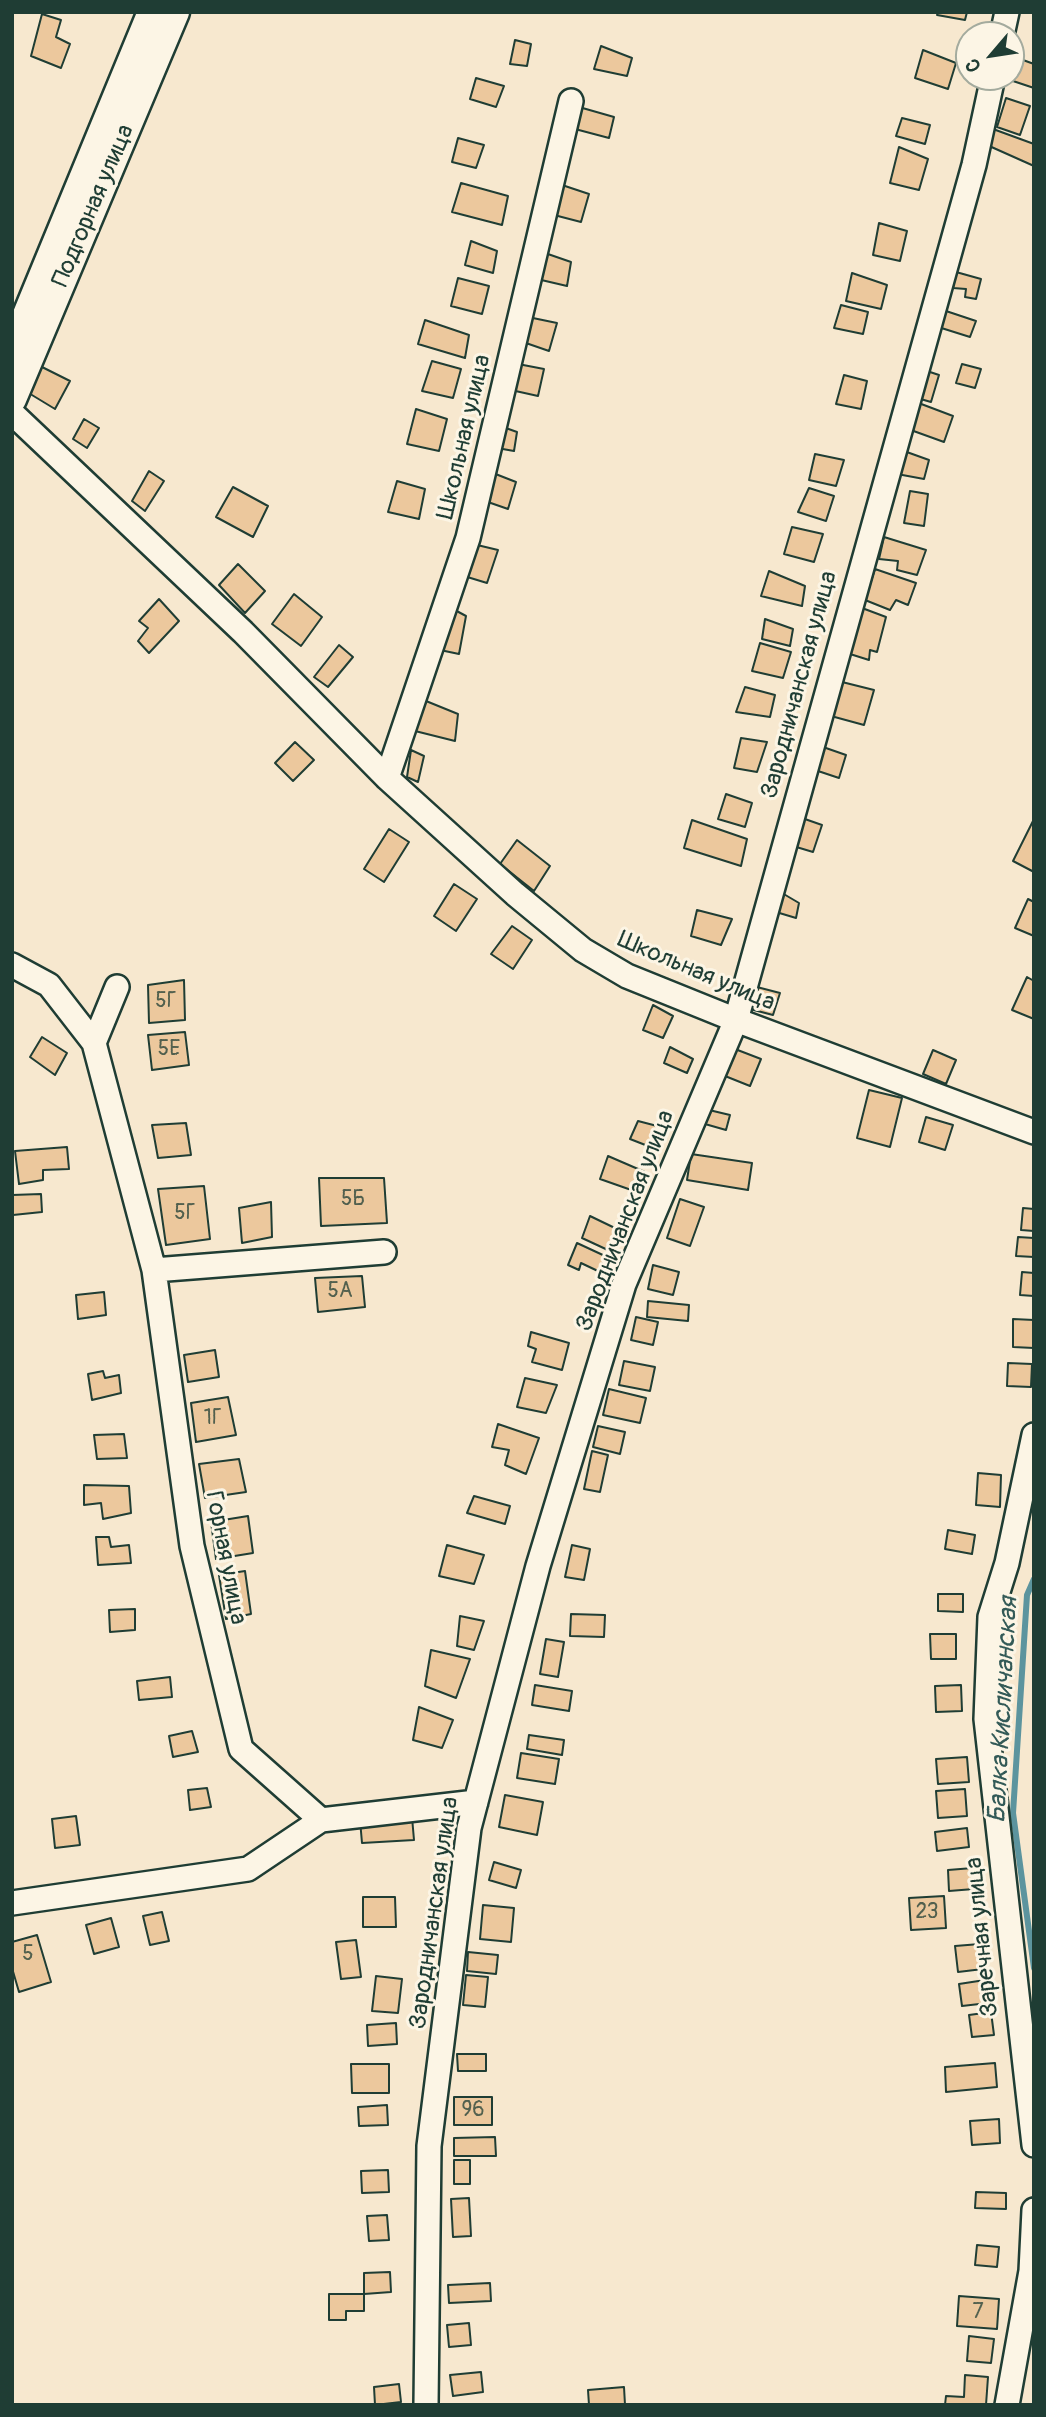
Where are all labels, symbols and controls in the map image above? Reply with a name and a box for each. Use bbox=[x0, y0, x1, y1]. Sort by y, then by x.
north arrow bbox=[955, 21, 1025, 91]
text: С bbox=[960, 54, 987, 76]
street label: Подгорная улица bbox=[47, 121, 141, 291]
street label: Школьная улица bbox=[432, 352, 498, 522]
street label: Зародничанская улица bbox=[756, 568, 844, 802]
street label: Школьная улица bbox=[613, 926, 779, 1018]
house number: 5Г bbox=[155, 989, 177, 1015]
house number: 5Е bbox=[158, 1037, 180, 1063]
street label: Зародничанская улица bbox=[571, 1107, 681, 1335]
house number: 5Б bbox=[341, 1187, 365, 1213]
house number: 5Г bbox=[174, 1201, 196, 1227]
house number: 5А bbox=[327, 1279, 353, 1305]
house number: 1Г bbox=[204, 1406, 222, 1432]
street label: Горная улица bbox=[198, 1489, 252, 1627]
water label: Балка Кисличанская bbox=[982, 1596, 1026, 1824]
street label: Зародничанская улица bbox=[404, 1795, 466, 2031]
street label: Заречная улица bbox=[960, 1856, 1006, 2018]
house number: 23 bbox=[916, 1900, 938, 1926]
house number: 5 bbox=[22, 1942, 34, 1968]
house number: 96 bbox=[461, 2098, 485, 2124]
house number: 7 bbox=[972, 2300, 984, 2326]

